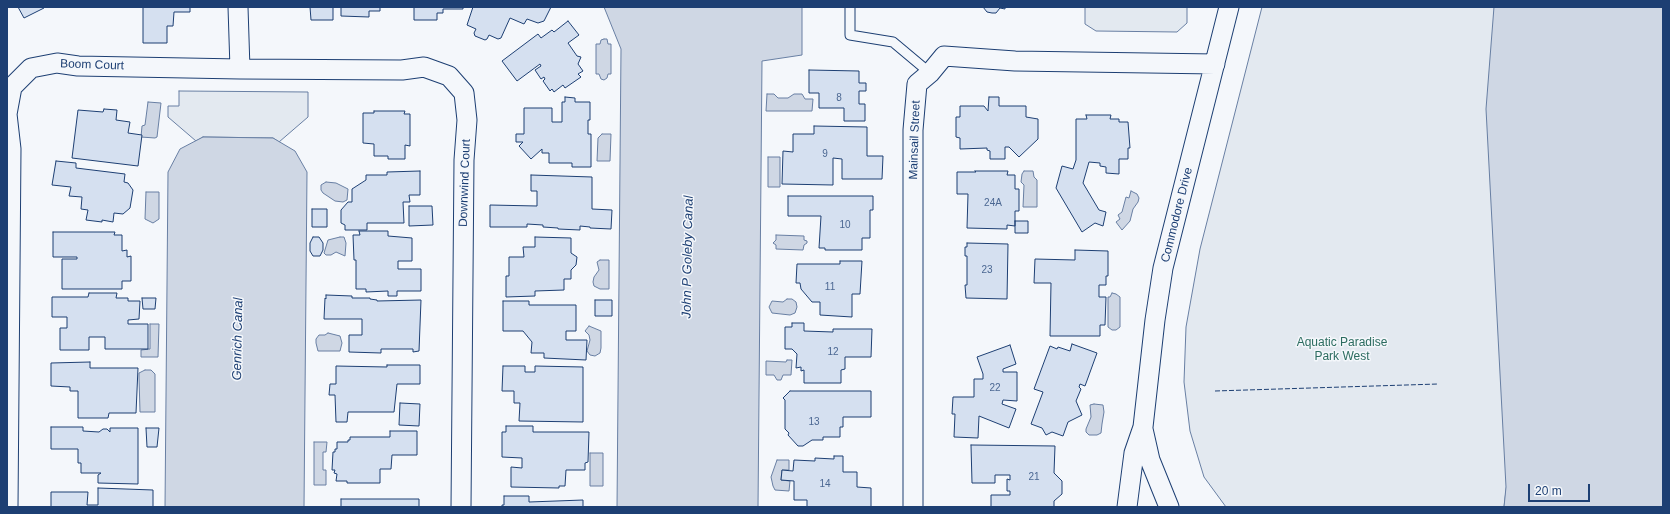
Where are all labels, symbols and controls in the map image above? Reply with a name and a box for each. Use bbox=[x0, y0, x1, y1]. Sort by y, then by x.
street label: Boom Court bbox=[60, 57, 124, 73]
house number: 8 bbox=[836, 92, 842, 104]
street label: Mainsail Street bbox=[906, 100, 924, 180]
street label: Downwind Court bbox=[456, 139, 474, 227]
house number: 9 bbox=[822, 148, 828, 160]
street label: Commodore Drive bbox=[1158, 166, 1196, 264]
water label: John P Goleby Canal bbox=[679, 195, 697, 319]
house number: 24A bbox=[984, 197, 1002, 209]
house number: 10 bbox=[839, 219, 851, 231]
house number: 23 bbox=[981, 264, 993, 276]
house number: 11 bbox=[825, 281, 835, 293]
water label: Genrich Canal bbox=[229, 297, 247, 381]
park label: Aquatic Paradise Park West bbox=[1297, 336, 1387, 364]
house number: 12 bbox=[827, 346, 839, 358]
house number: 22 bbox=[989, 382, 1001, 394]
house number: 13 bbox=[808, 416, 820, 428]
house number: 21 bbox=[1028, 471, 1040, 483]
scale bar bbox=[1530, 476, 1592, 502]
house number: 14 bbox=[819, 478, 831, 490]
text: 20 m bbox=[1535, 484, 1562, 498]

